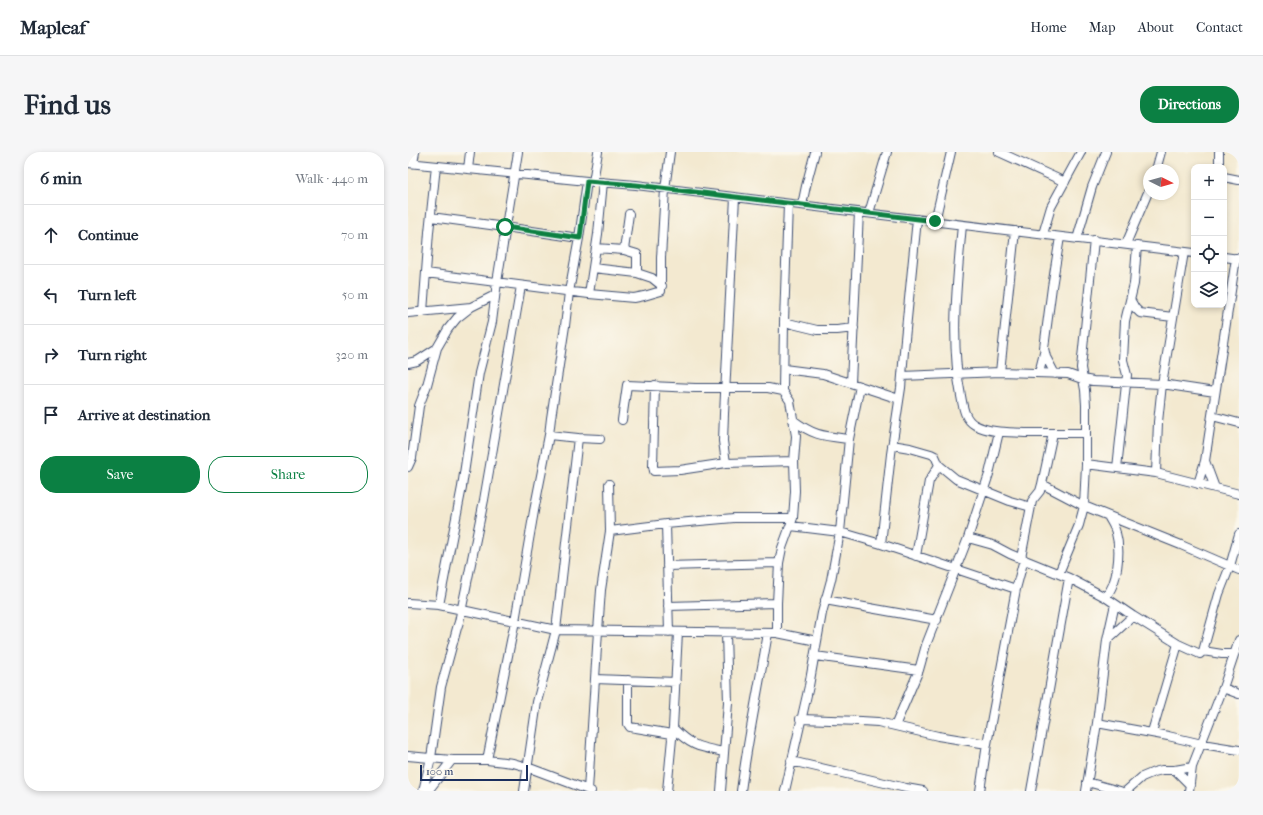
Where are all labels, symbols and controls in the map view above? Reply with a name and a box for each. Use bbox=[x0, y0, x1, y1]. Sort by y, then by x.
text: Mapleaf bbox=[20, 17, 86, 39]
text: Home bbox=[1030, 19, 1067, 36]
text: Map bbox=[1089, 19, 1116, 36]
text: About bbox=[1138, 19, 1174, 36]
text: Contact bbox=[1196, 19, 1243, 36]
button: Directions bbox=[1140, 86, 1239, 123]
text: Find us bbox=[24, 88, 111, 121]
north arrow bbox=[1143, 164, 1179, 200]
map controls bbox=[1191, 164, 1227, 308]
button: + bbox=[1191, 164, 1227, 200]
text: 6 min bbox=[40, 168, 82, 188]
text: Walk · 440 m bbox=[295, 171, 368, 186]
button: − bbox=[1191, 200, 1227, 236]
route end bbox=[926, 212, 944, 230]
route start bbox=[496, 218, 514, 236]
icon: ahead bbox=[40, 224, 62, 246]
text: Continue bbox=[78, 226, 138, 244]
text: 70 m bbox=[341, 227, 368, 242]
button: locate bbox=[1191, 236, 1227, 272]
button: layers bbox=[1191, 272, 1227, 308]
icon: left bbox=[40, 284, 62, 306]
text: Turn left bbox=[78, 286, 136, 304]
text: 50 m bbox=[342, 287, 368, 302]
icon: right bbox=[40, 344, 62, 366]
text: Turn right bbox=[78, 346, 147, 364]
text: 320 m bbox=[335, 347, 368, 362]
icon: arrive bbox=[40, 404, 62, 426]
text: Arrive at destination bbox=[78, 406, 210, 424]
button: Save bbox=[40, 456, 200, 493]
button: Share bbox=[208, 456, 368, 493]
scale bar bbox=[420, 763, 528, 782]
text: 100 m bbox=[426, 765, 454, 778]

